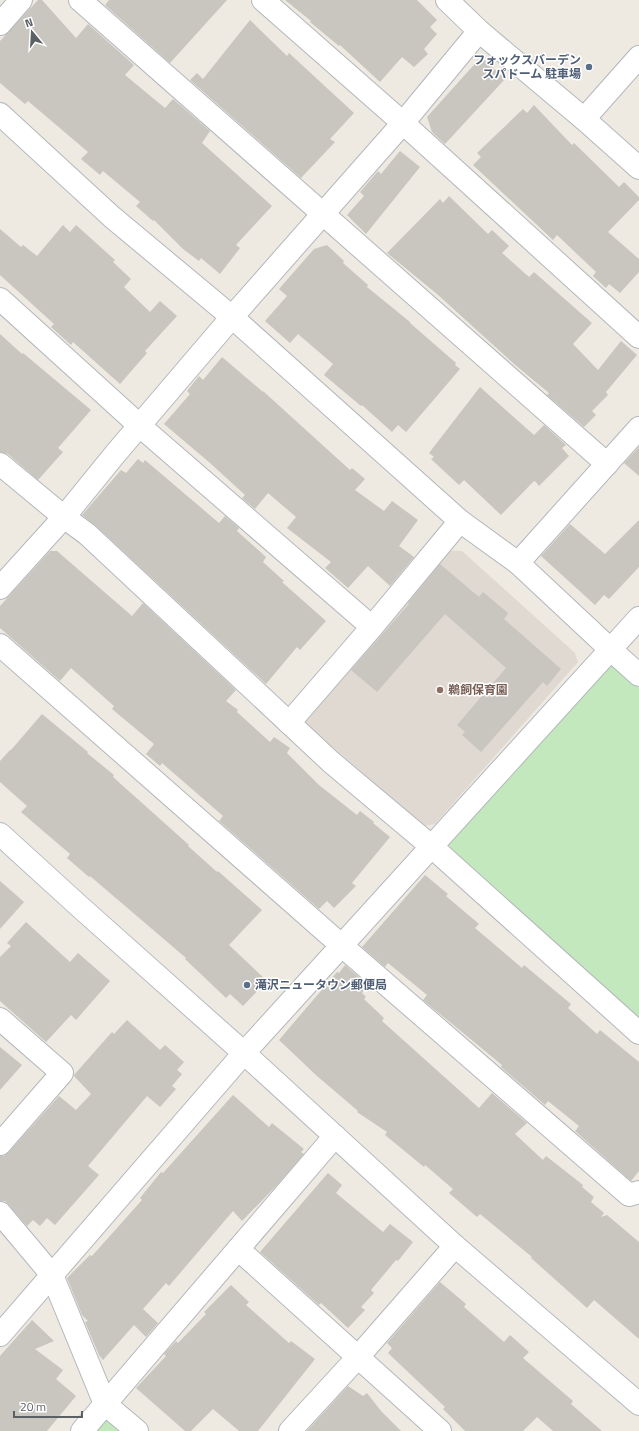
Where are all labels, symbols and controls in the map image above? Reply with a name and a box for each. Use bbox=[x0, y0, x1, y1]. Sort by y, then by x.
north arrow bbox=[12, 12, 52, 52]
text: N bbox=[23, 14, 35, 31]
place label: フォックスバーデン スパドーム 駐車場 bbox=[473, 50, 581, 83]
marker: フォックスバーデン スパドーム 駐車場 bbox=[584, 62, 594, 72]
place label: 鵜飼保育園 bbox=[448, 680, 508, 699]
marker: 鵜飼保育園 bbox=[435, 685, 445, 695]
place label: 滝沢ニュータウン郵便局 bbox=[255, 975, 387, 994]
marker: 滝沢ニュータウン郵便局 bbox=[242, 980, 252, 990]
scale bar bbox=[14, 1393, 82, 1419]
text: 20 m bbox=[20, 1397, 46, 1416]

